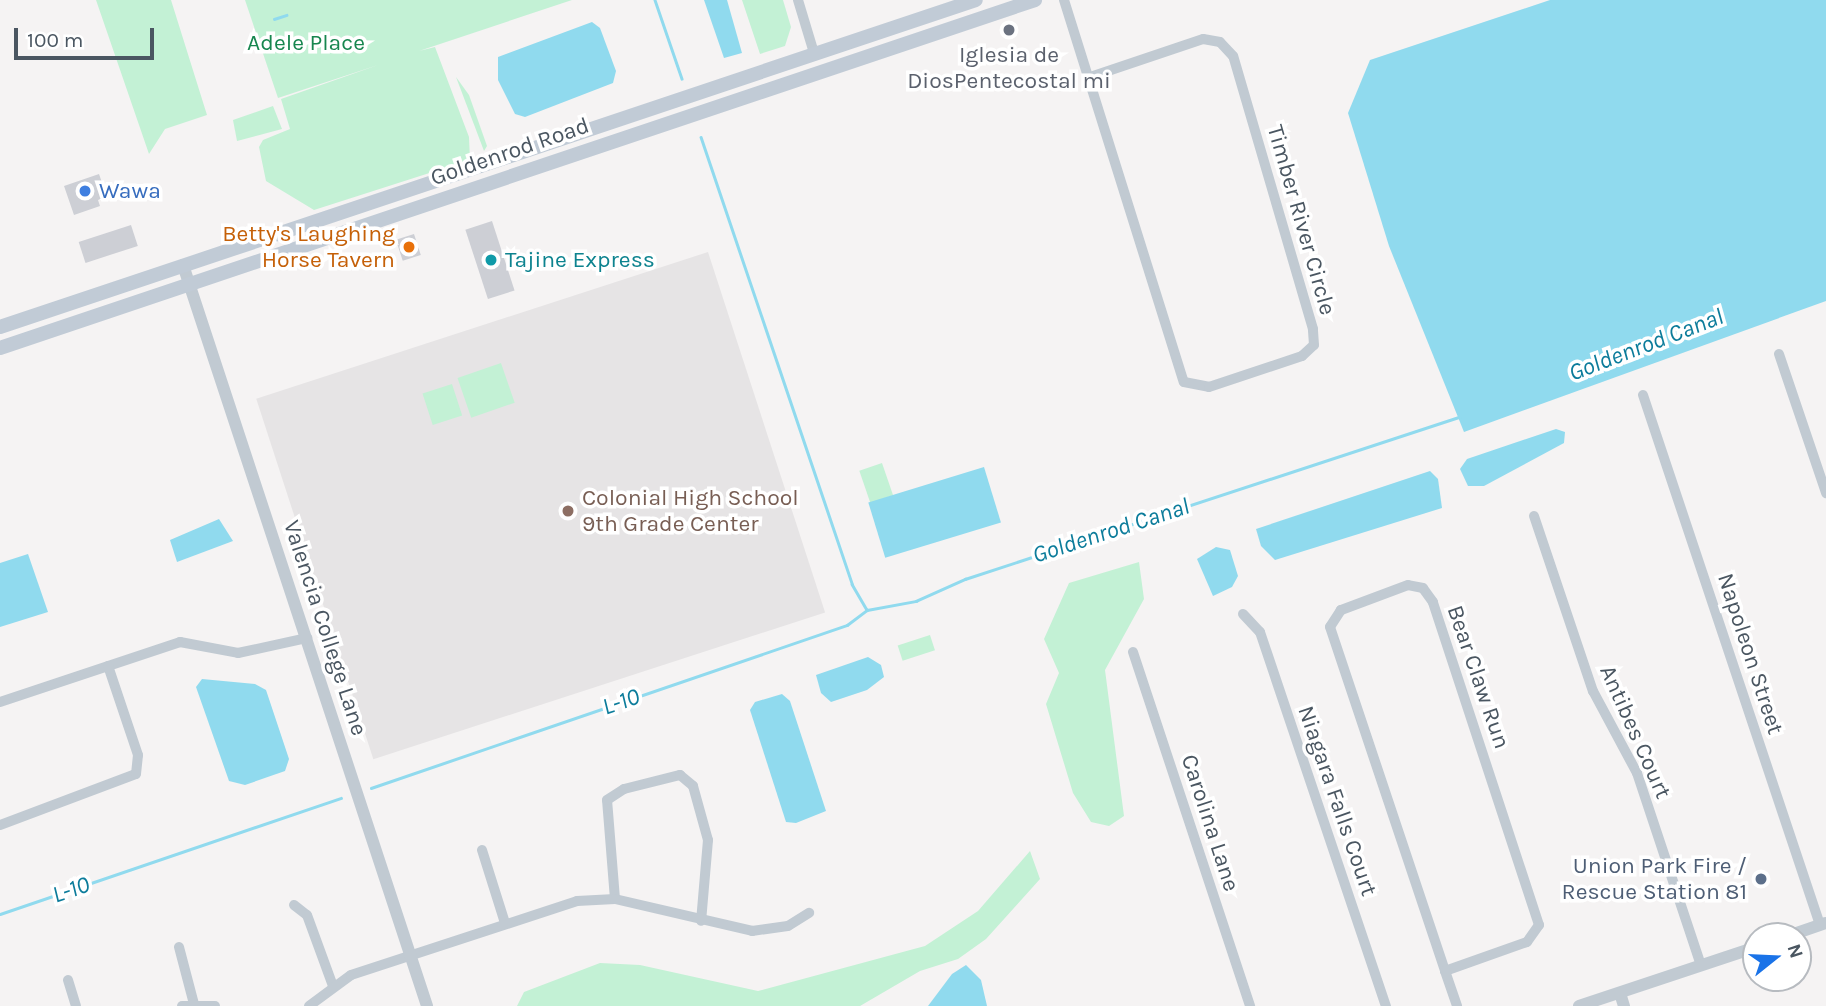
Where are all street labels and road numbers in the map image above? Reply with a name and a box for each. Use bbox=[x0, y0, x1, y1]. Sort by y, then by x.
street label: Goldenrod Road bbox=[427, 112, 593, 192]
street label: Timber River Circle bbox=[1261, 122, 1341, 318]
street label: Valencia College Lane bbox=[277, 517, 373, 739]
street label: Napoleon Street bbox=[1711, 570, 1789, 738]
street label: Bear Claw Run bbox=[1441, 602, 1515, 752]
street label: Antibes Court bbox=[1593, 661, 1677, 803]
street label: Niagara Falls Court bbox=[1291, 702, 1383, 900]
street label: Carolina Lane bbox=[1175, 751, 1245, 895]

